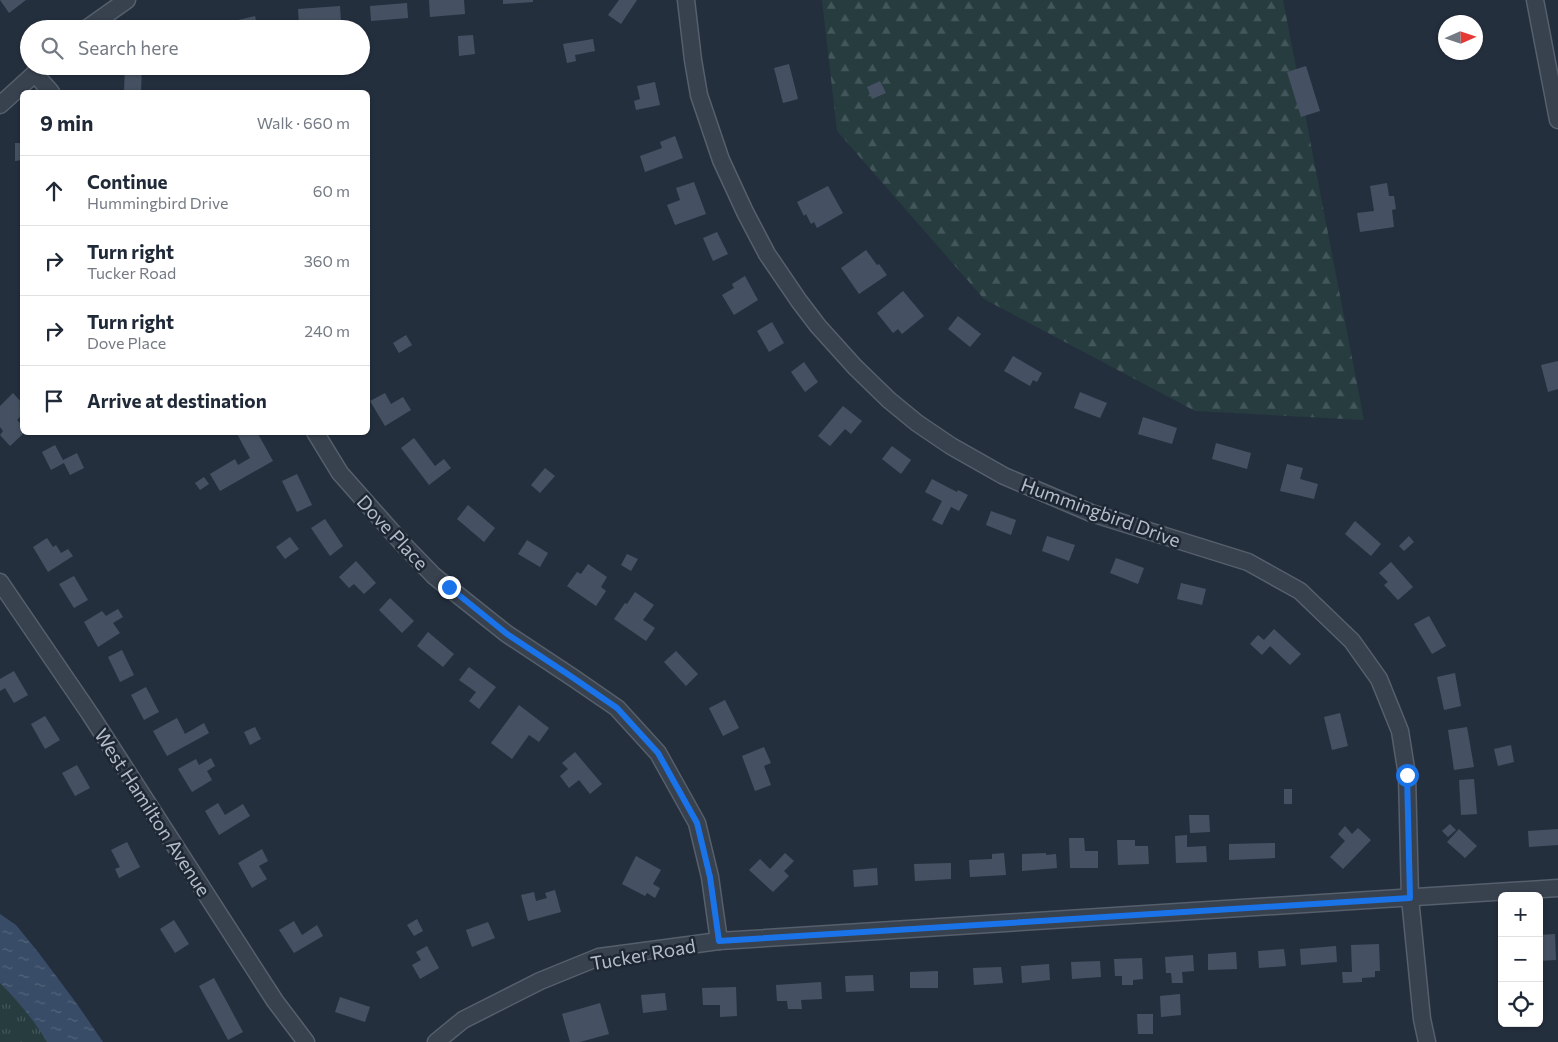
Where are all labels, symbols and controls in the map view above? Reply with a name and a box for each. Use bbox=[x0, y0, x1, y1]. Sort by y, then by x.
north arrow bbox=[1438, 15, 1483, 60]
search box bbox=[20, 20, 370, 75]
icon: search bbox=[38, 34, 66, 62]
text: Search here bbox=[78, 36, 178, 59]
text: 9 min bbox=[40, 110, 93, 135]
text: Walk · 660 m bbox=[257, 113, 350, 132]
text: Continue bbox=[87, 170, 167, 193]
icon: ahead bbox=[40, 177, 68, 205]
text: 60 m bbox=[313, 181, 350, 200]
text: Hummingbird Drive bbox=[87, 193, 228, 212]
text: Turn right bbox=[87, 240, 174, 263]
icon: right bbox=[40, 247, 68, 275]
text: 360 m bbox=[304, 251, 350, 270]
text: Tucker Road bbox=[87, 263, 176, 282]
text: Turn right bbox=[87, 310, 174, 333]
icon: right bbox=[40, 317, 68, 345]
text: 240 m bbox=[304, 321, 350, 340]
text: Dove Place bbox=[87, 333, 166, 352]
icon: arrive bbox=[40, 387, 68, 415]
text: Arrive at destination bbox=[87, 389, 267, 412]
street label: Hummingbird Drive bbox=[1018, 472, 1184, 552]
street label: Dove Place bbox=[352, 490, 434, 574]
route end bbox=[438, 576, 461, 599]
street label: West Hamilton Avenue bbox=[90, 724, 216, 900]
route start bbox=[1396, 764, 1419, 787]
map controls bbox=[1498, 892, 1543, 1027]
button: + bbox=[1498, 892, 1543, 937]
street label: Tucker Road bbox=[589, 933, 697, 975]
button: − bbox=[1498, 937, 1543, 982]
button: locate bbox=[1498, 982, 1543, 1027]

